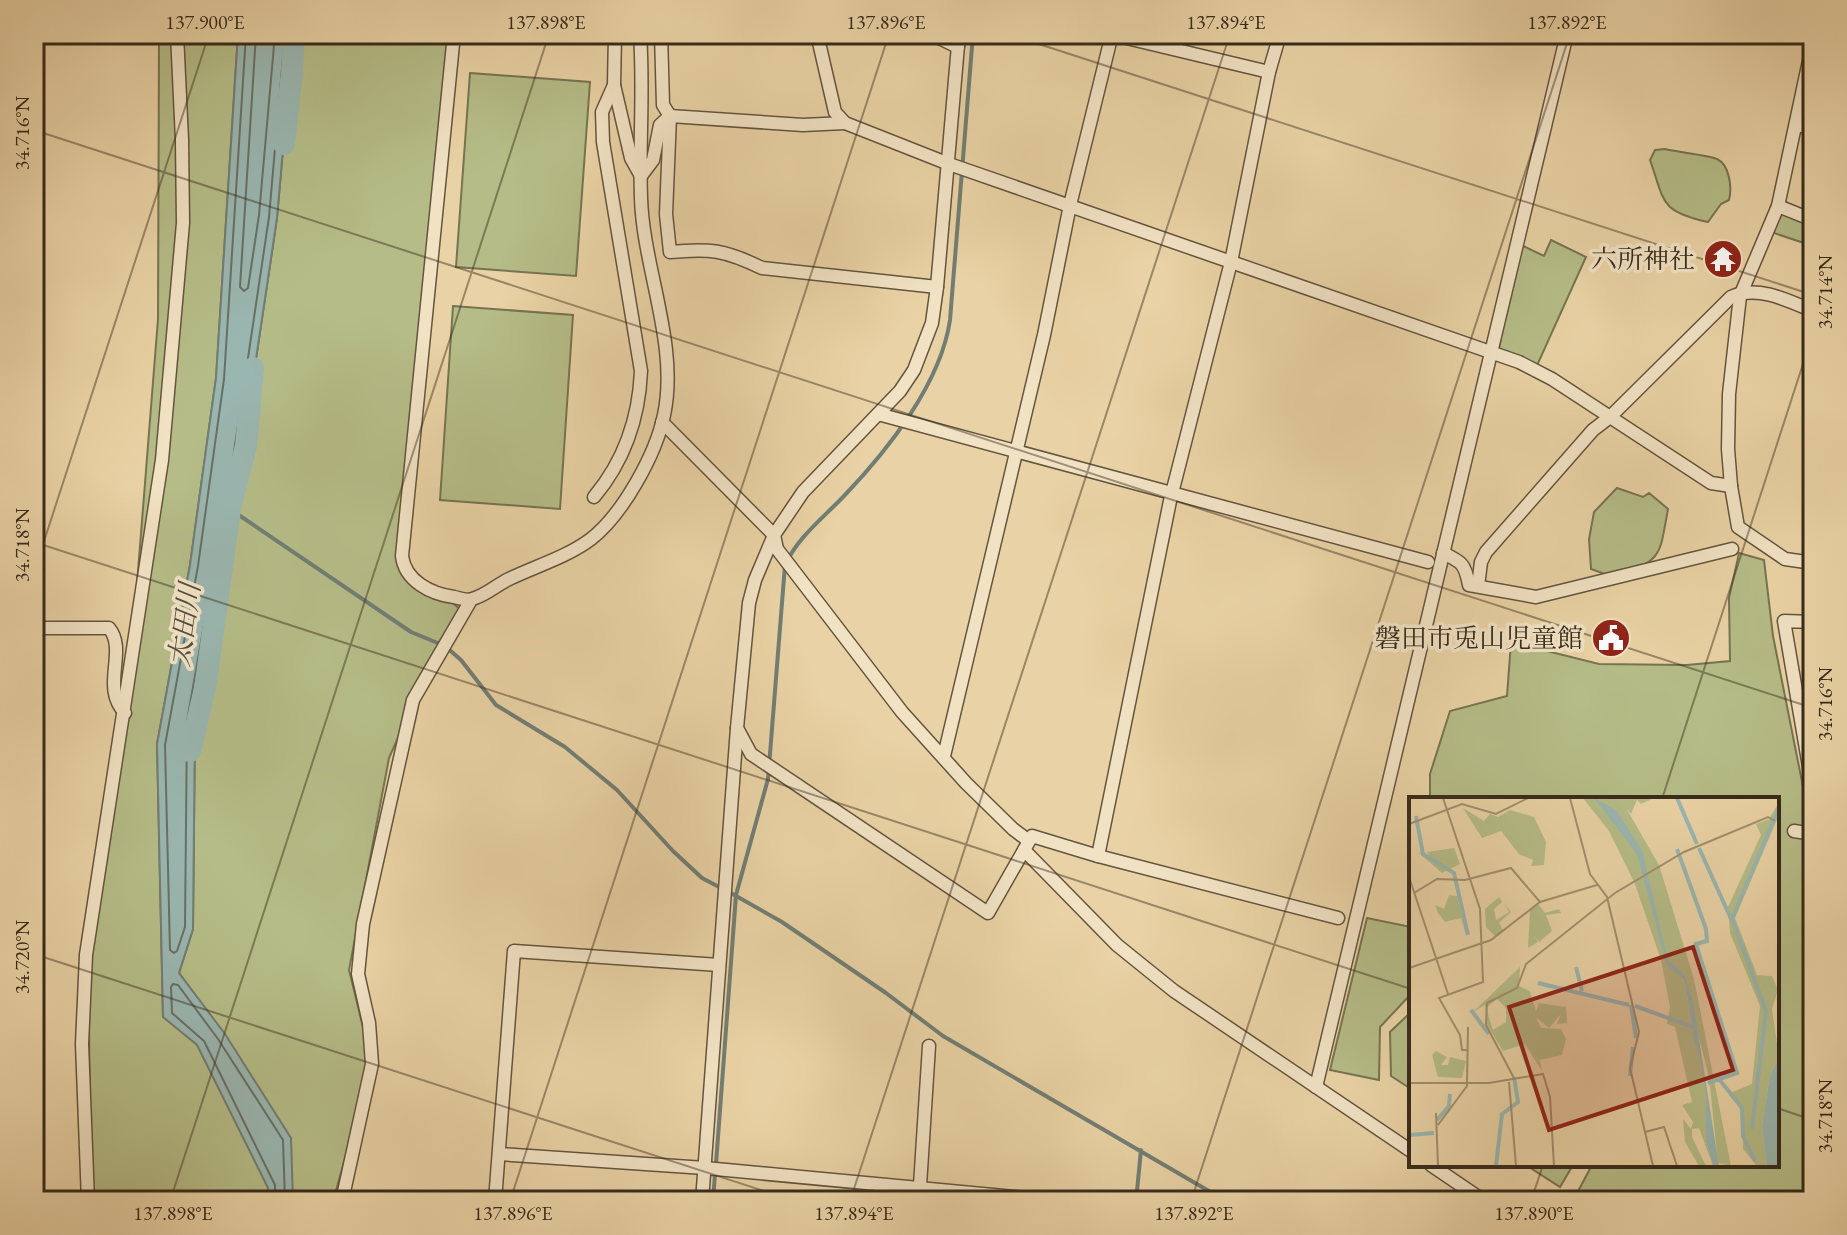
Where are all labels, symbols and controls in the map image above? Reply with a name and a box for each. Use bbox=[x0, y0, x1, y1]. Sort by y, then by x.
text: 137.900°E bbox=[165, 9, 245, 35]
text: 137.898°E bbox=[506, 9, 586, 35]
text: 137.896°E bbox=[846, 9, 926, 35]
text: 137.894°E bbox=[1186, 9, 1266, 35]
text: 137.892°E bbox=[1527, 9, 1607, 35]
text: 34.716°N bbox=[9, 96, 35, 170]
temple icon: 六所神社 bbox=[1702, 238, 1744, 280]
place label: 六所神社 bbox=[1591, 242, 1695, 276]
text: 34.714°N bbox=[1812, 255, 1838, 329]
text: 34.718°N bbox=[9, 508, 35, 582]
water label: 太田川 bbox=[160, 578, 208, 669]
public building icon: 磐田市兎山児童館 bbox=[1590, 617, 1632, 659]
place label: 磐田市兎山児童館 bbox=[1375, 621, 1583, 655]
text: 34.716°N bbox=[1812, 667, 1838, 741]
inset map bbox=[1409, 797, 1779, 1167]
text: 34.720°N bbox=[9, 920, 35, 994]
text: 34.718°N bbox=[1812, 1079, 1838, 1153]
text: 137.898°E bbox=[133, 1200, 213, 1226]
text: 137.896°E bbox=[473, 1200, 553, 1226]
text: 137.894°E bbox=[814, 1200, 894, 1226]
text: 137.892°E bbox=[1154, 1200, 1234, 1226]
text: 137.890°E bbox=[1494, 1200, 1574, 1226]

